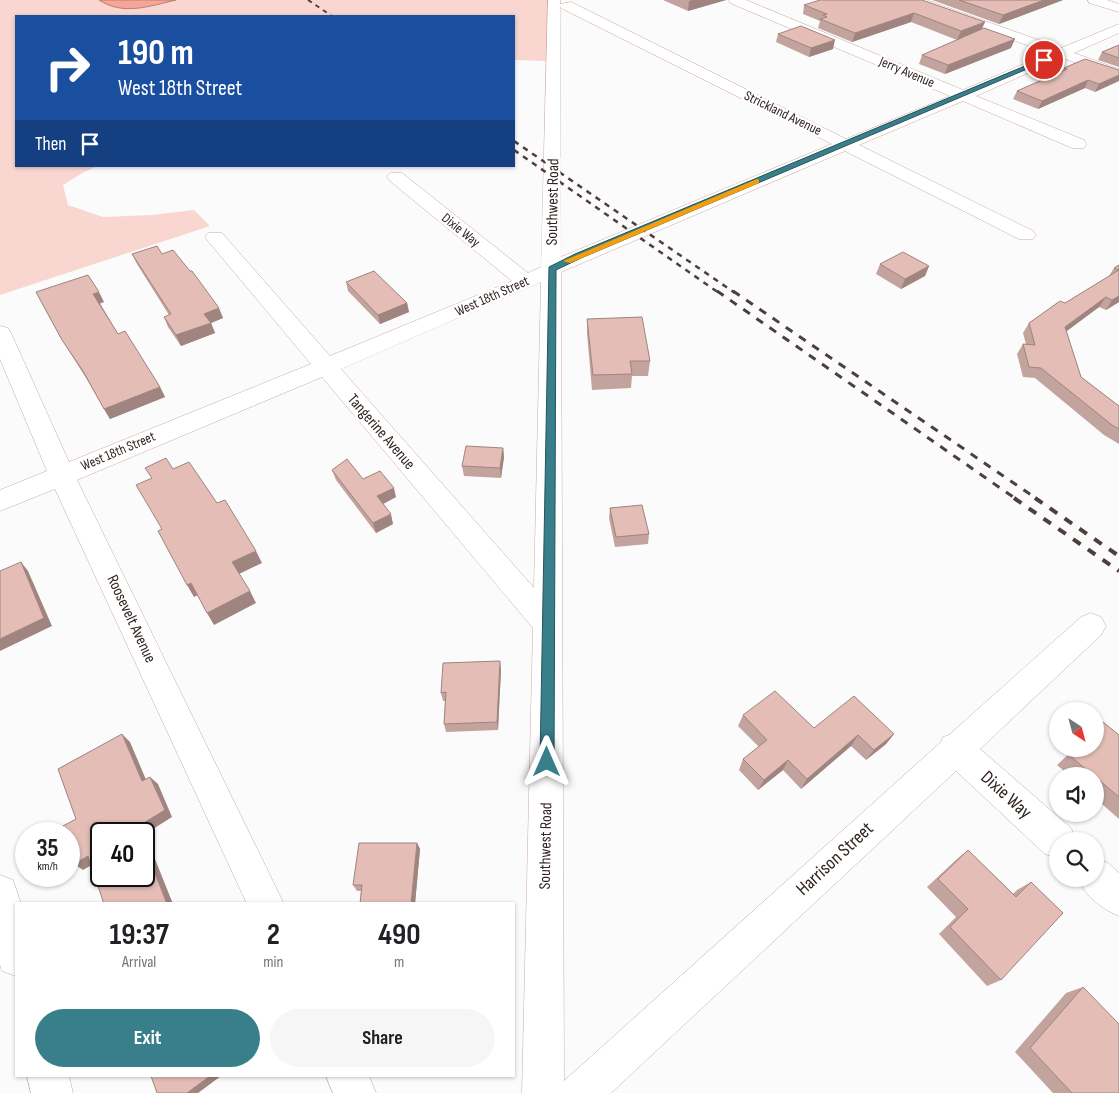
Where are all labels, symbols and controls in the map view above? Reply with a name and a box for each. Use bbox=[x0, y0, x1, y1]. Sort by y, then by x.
text: 190 m bbox=[118, 32, 194, 75]
icon: right bbox=[35, 35, 100, 100]
pin bbox=[1023, 39, 1065, 81]
icon: arrive bbox=[1030, 46, 1058, 74]
street label: Jerry Avenue bbox=[876, 52, 937, 91]
text: West 18th Street bbox=[118, 75, 242, 102]
street label: Strickland Avenue bbox=[741, 87, 825, 139]
icon: arrive bbox=[76, 130, 104, 158]
text: Then bbox=[35, 133, 66, 156]
street label: Southwest Road bbox=[543, 158, 563, 246]
street label: Dixie Way bbox=[438, 209, 484, 251]
street label: West 18th Street bbox=[452, 272, 532, 320]
street label: Tangerine Avenue bbox=[343, 390, 419, 474]
street label: West 18th Street bbox=[78, 428, 158, 474]
street label: Roosevelt Avenue bbox=[102, 572, 160, 666]
north arrow bbox=[1049, 702, 1104, 758]
map controls bbox=[1049, 702, 1104, 887]
position arrow bbox=[520, 735, 572, 787]
street label: Dixie Way bbox=[976, 766, 1037, 824]
button: sound bbox=[1049, 767, 1104, 822]
street label: Southwest Road bbox=[536, 802, 556, 890]
street label: Harrison Street bbox=[792, 817, 879, 901]
speed limit sign: 40 bbox=[90, 822, 155, 887]
button: search bbox=[1049, 832, 1104, 887]
text: 35 bbox=[36, 833, 59, 864]
text: km/h bbox=[37, 859, 58, 874]
text: 19:37 bbox=[110, 917, 169, 953]
text: 2 bbox=[267, 917, 280, 953]
text: 490 bbox=[378, 917, 420, 953]
text: Arrival bbox=[122, 953, 156, 972]
text: min bbox=[263, 953, 283, 972]
text: m bbox=[394, 953, 404, 972]
button: Exit bbox=[35, 1009, 260, 1067]
button: Share bbox=[270, 1009, 495, 1067]

